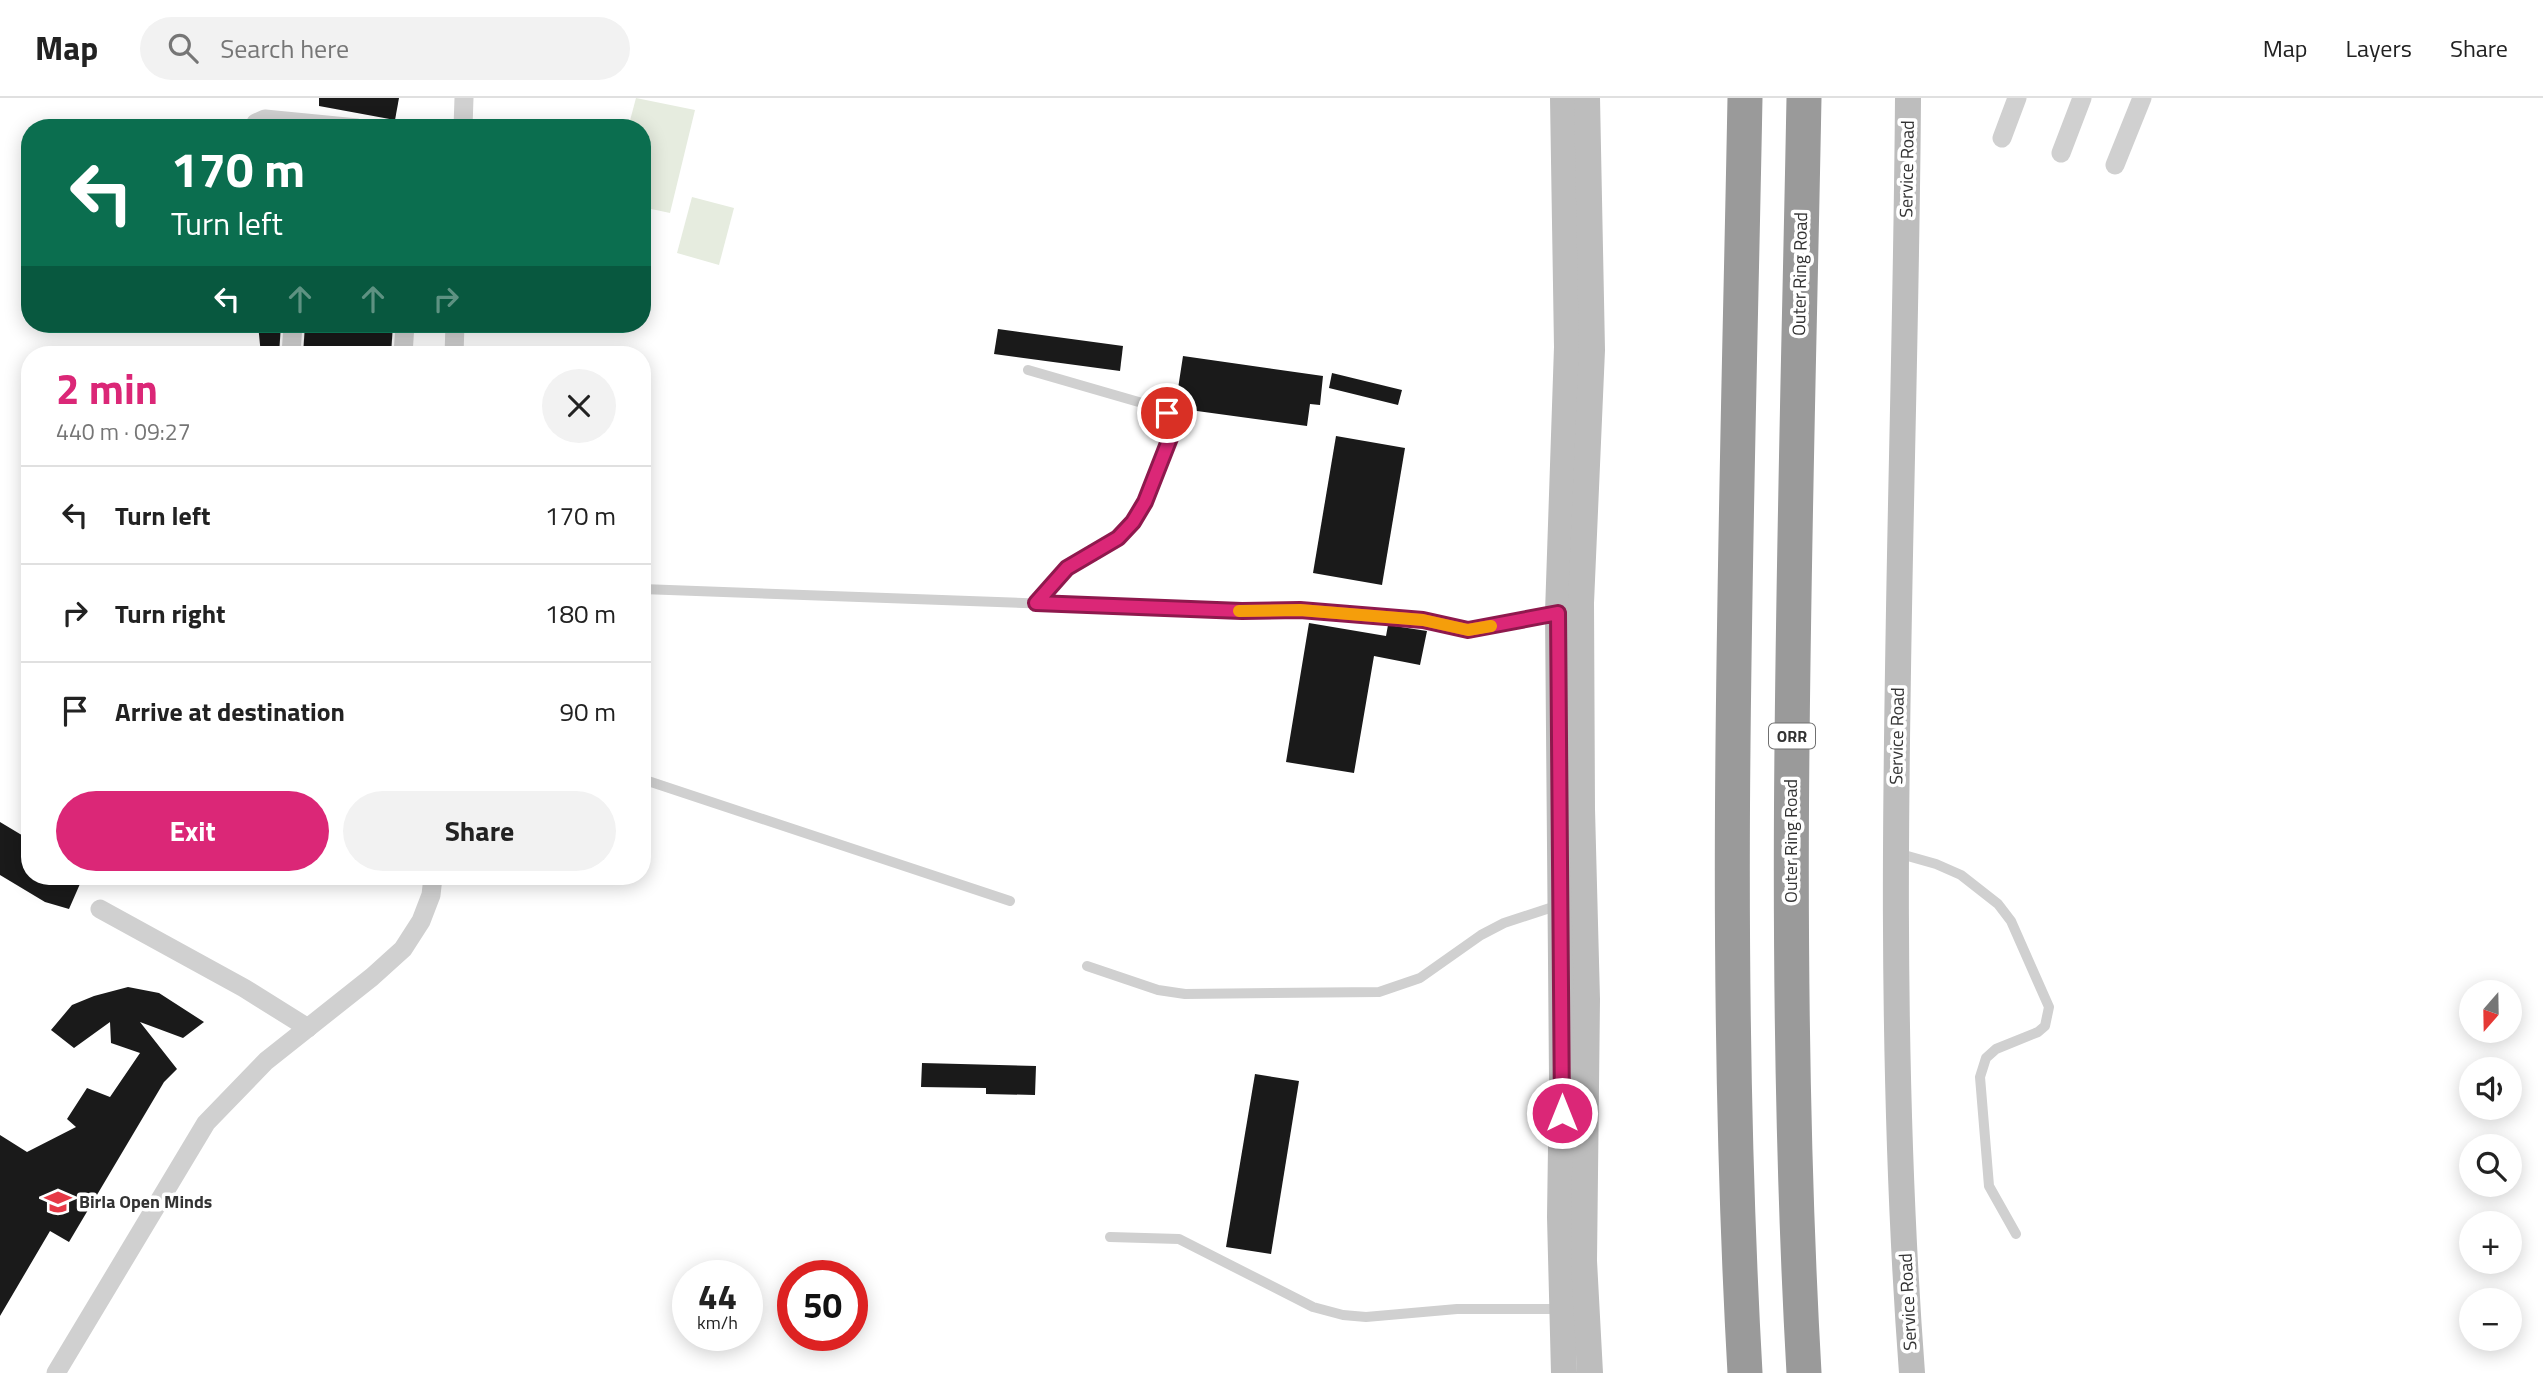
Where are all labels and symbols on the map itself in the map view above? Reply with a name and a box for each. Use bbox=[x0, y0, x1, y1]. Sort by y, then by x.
street label: Service Road bbox=[1892, 120, 1921, 218]
street label: Outer Ring Road bbox=[1785, 212, 1814, 336]
pin bbox=[1137, 383, 1197, 443]
street label: Service Road bbox=[1882, 687, 1911, 785]
road number: ORR bbox=[1769, 723, 1815, 748]
street label: Outer Ring Road bbox=[1777, 779, 1804, 903]
north arrow bbox=[2459, 980, 2522, 1043]
position arrow bbox=[1525, 1076, 1599, 1150]
school or university icon: Birla Open Minds bbox=[43, 1187, 73, 1217]
place label: Birla Open Minds bbox=[79, 1188, 212, 1215]
street label: Service Road bbox=[1891, 1253, 1924, 1351]
speed limit sign: 50 bbox=[777, 1260, 868, 1351]

